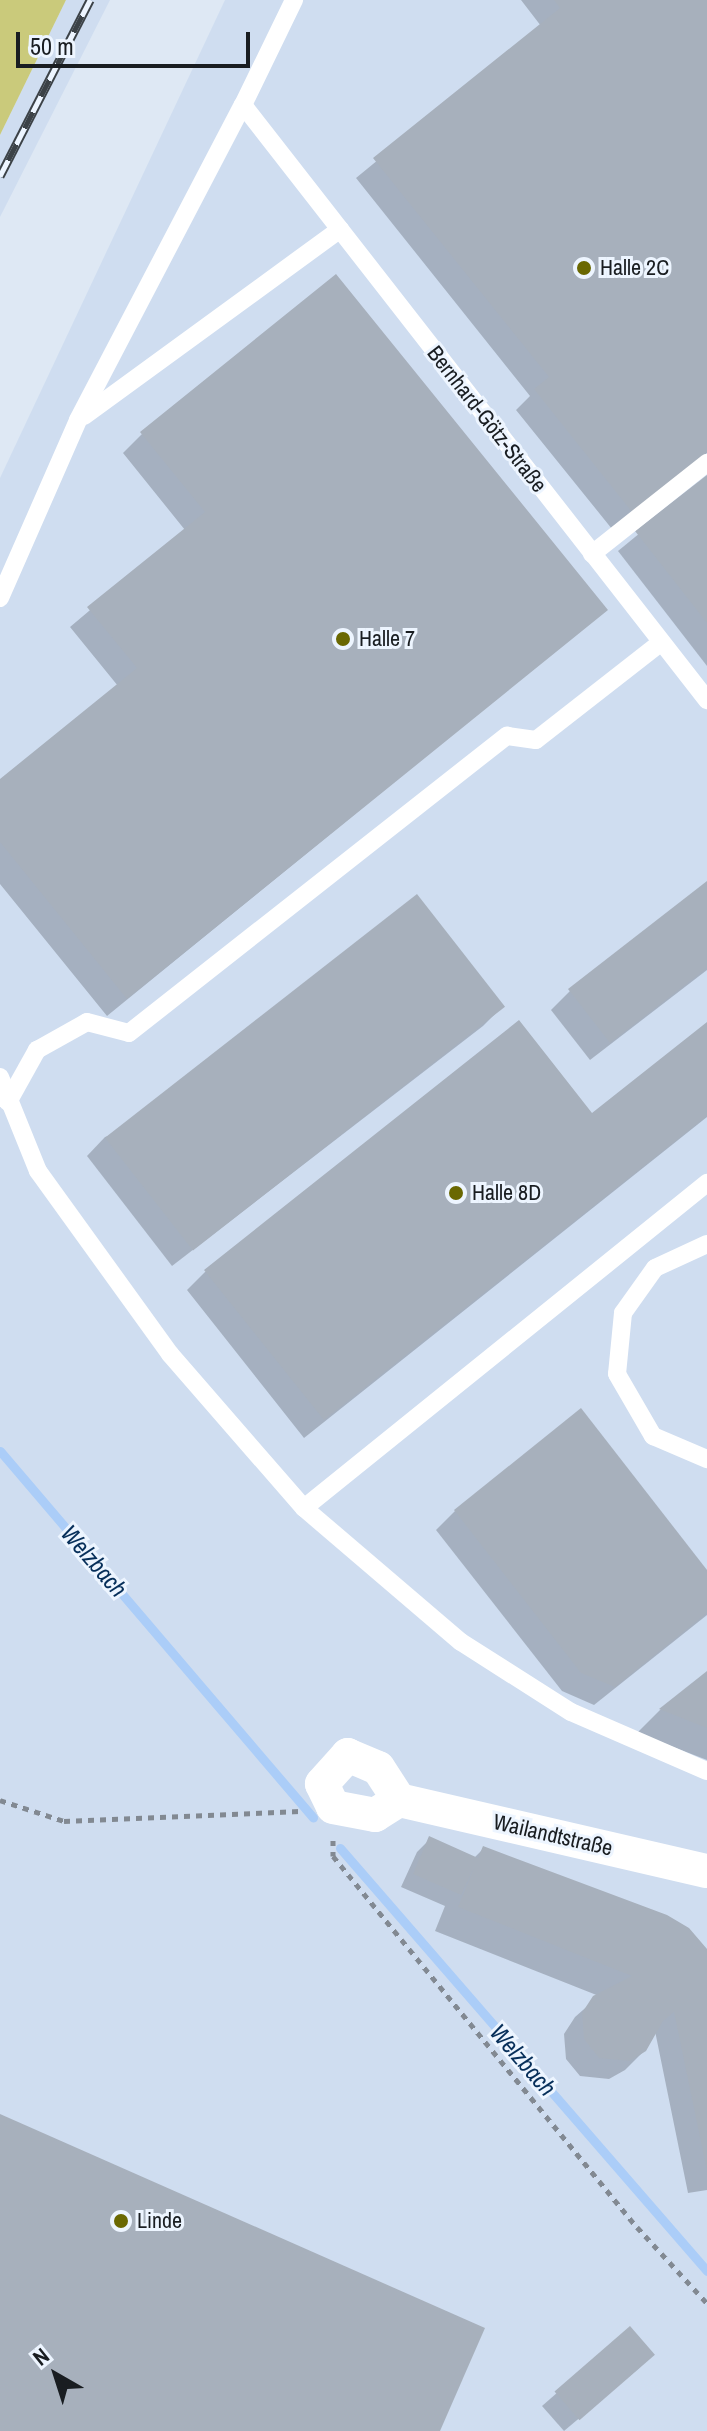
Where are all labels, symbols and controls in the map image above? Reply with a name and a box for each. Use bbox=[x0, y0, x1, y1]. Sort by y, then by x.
scale bar bbox=[20, 16, 254, 66]
text: 50 m bbox=[30, 30, 74, 62]
place label: Halle 2C bbox=[600, 255, 669, 281]
marker: Halle 2C bbox=[575, 259, 593, 277]
street label: Bernhard-Götz-Straße bbox=[422, 341, 552, 497]
place label: Halle 7 bbox=[359, 626, 415, 652]
marker: Halle 7 bbox=[334, 630, 352, 648]
place label: Halle 8D bbox=[472, 1180, 541, 1206]
marker: Halle 8D bbox=[447, 1184, 465, 1202]
water label: Welzbach bbox=[55, 1519, 133, 1603]
street label: Wailandtstraße bbox=[491, 1808, 615, 1862]
water label: Welzbach bbox=[484, 2018, 562, 2102]
place label: Linde bbox=[137, 2208, 182, 2234]
marker: Linde bbox=[112, 2212, 130, 2230]
north arrow bbox=[16, 2335, 96, 2415]
text: N bbox=[26, 2341, 55, 2372]

